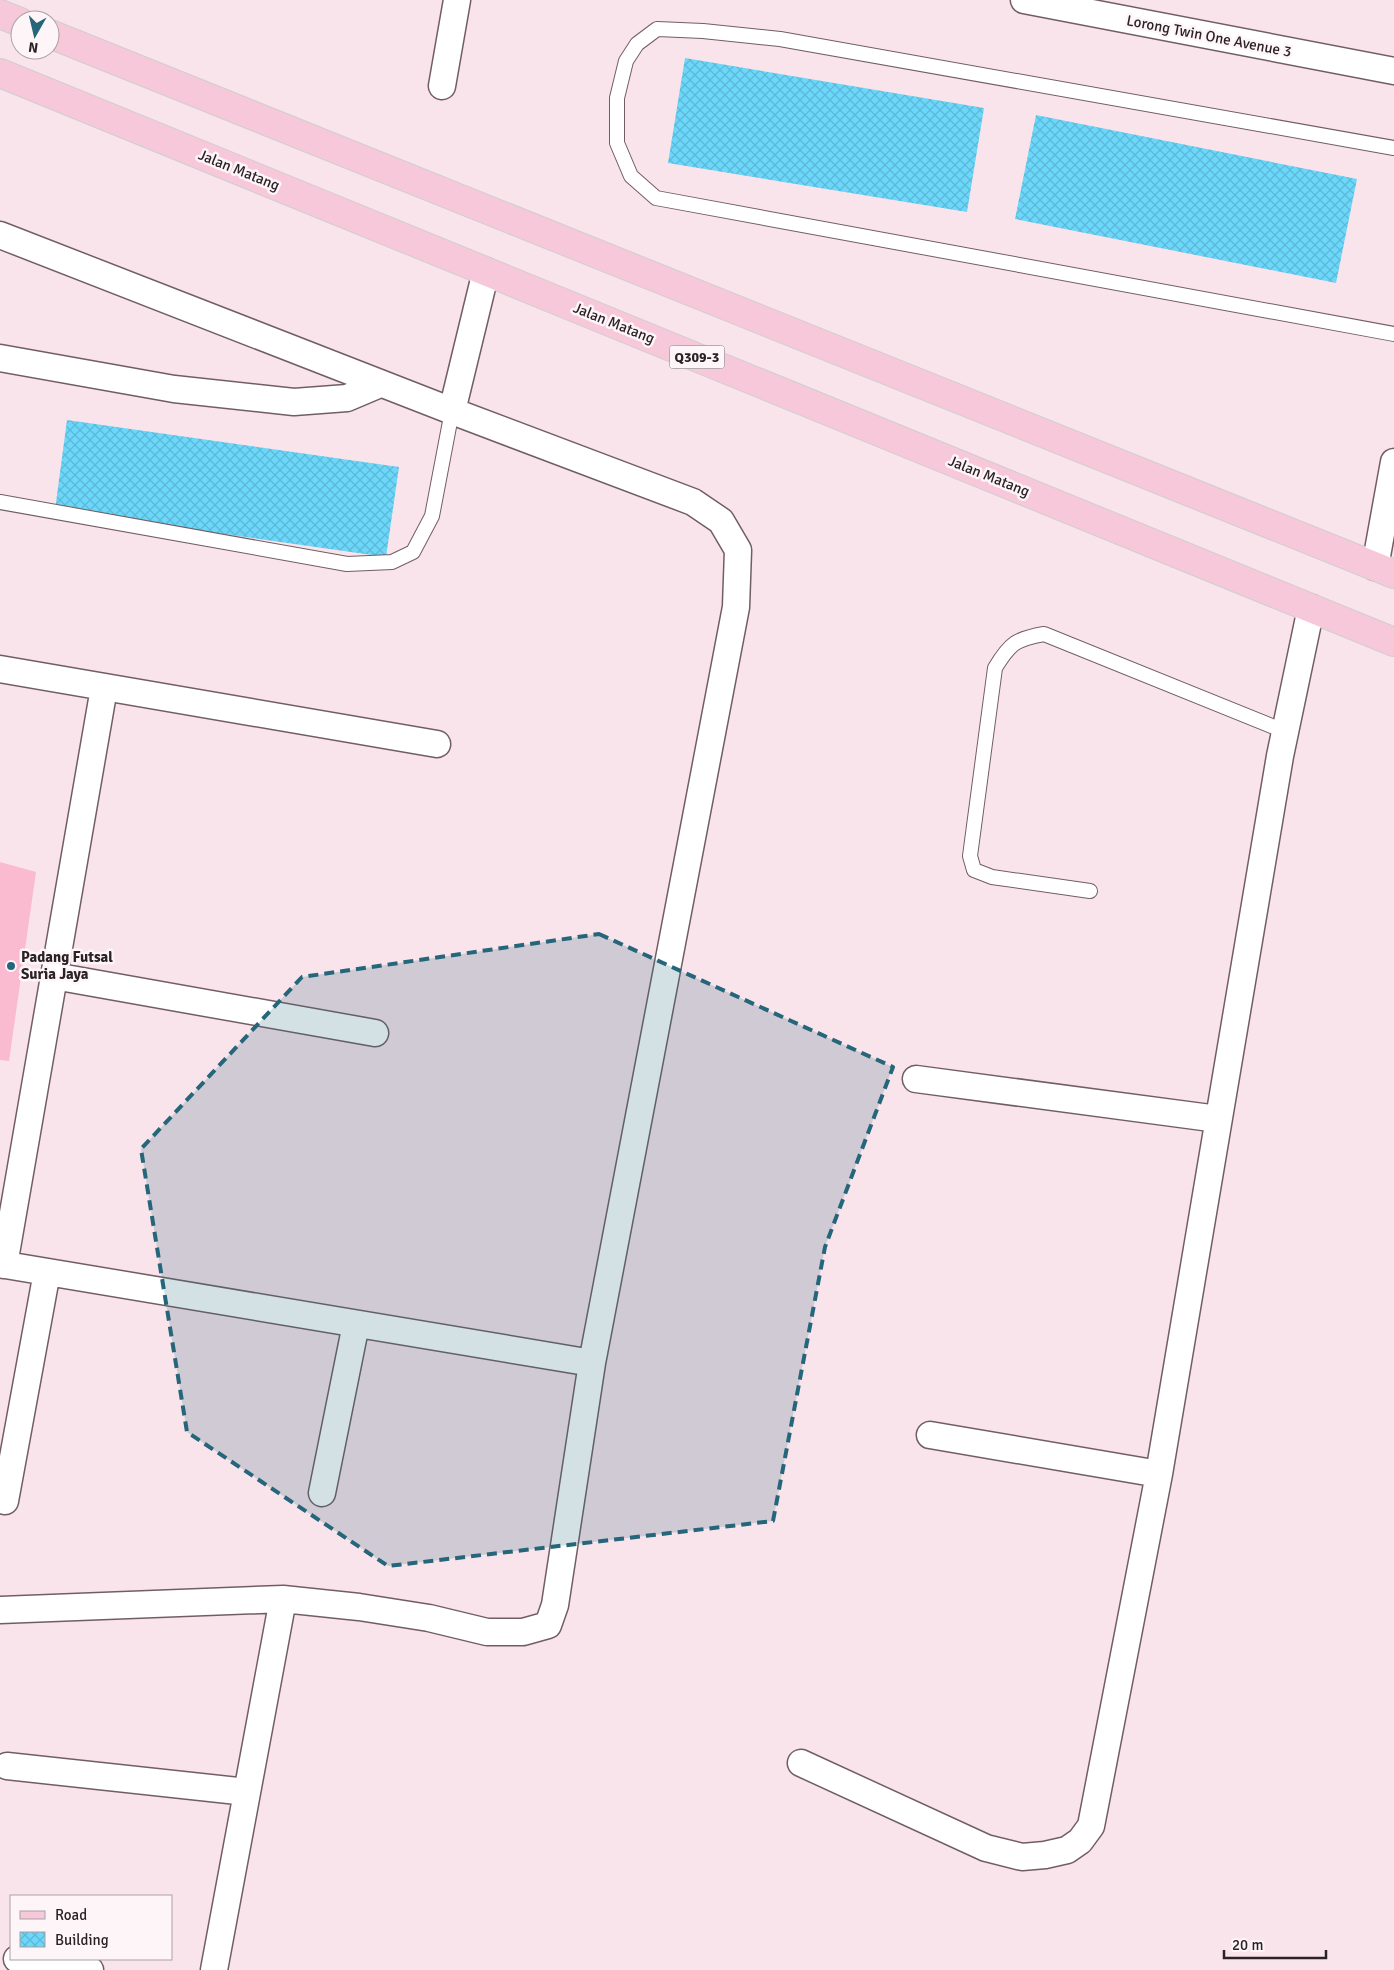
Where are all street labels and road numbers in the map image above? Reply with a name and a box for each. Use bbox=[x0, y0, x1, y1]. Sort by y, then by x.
street label: Lorong Twin One Avenue 3 bbox=[1125, 11, 1293, 61]
street label: Jalan Matang bbox=[196, 146, 282, 194]
street label: Jalan Matang bbox=[571, 299, 657, 347]
road number: Q309-3 bbox=[670, 346, 724, 368]
street label: Jalan Matang bbox=[946, 452, 1032, 500]

